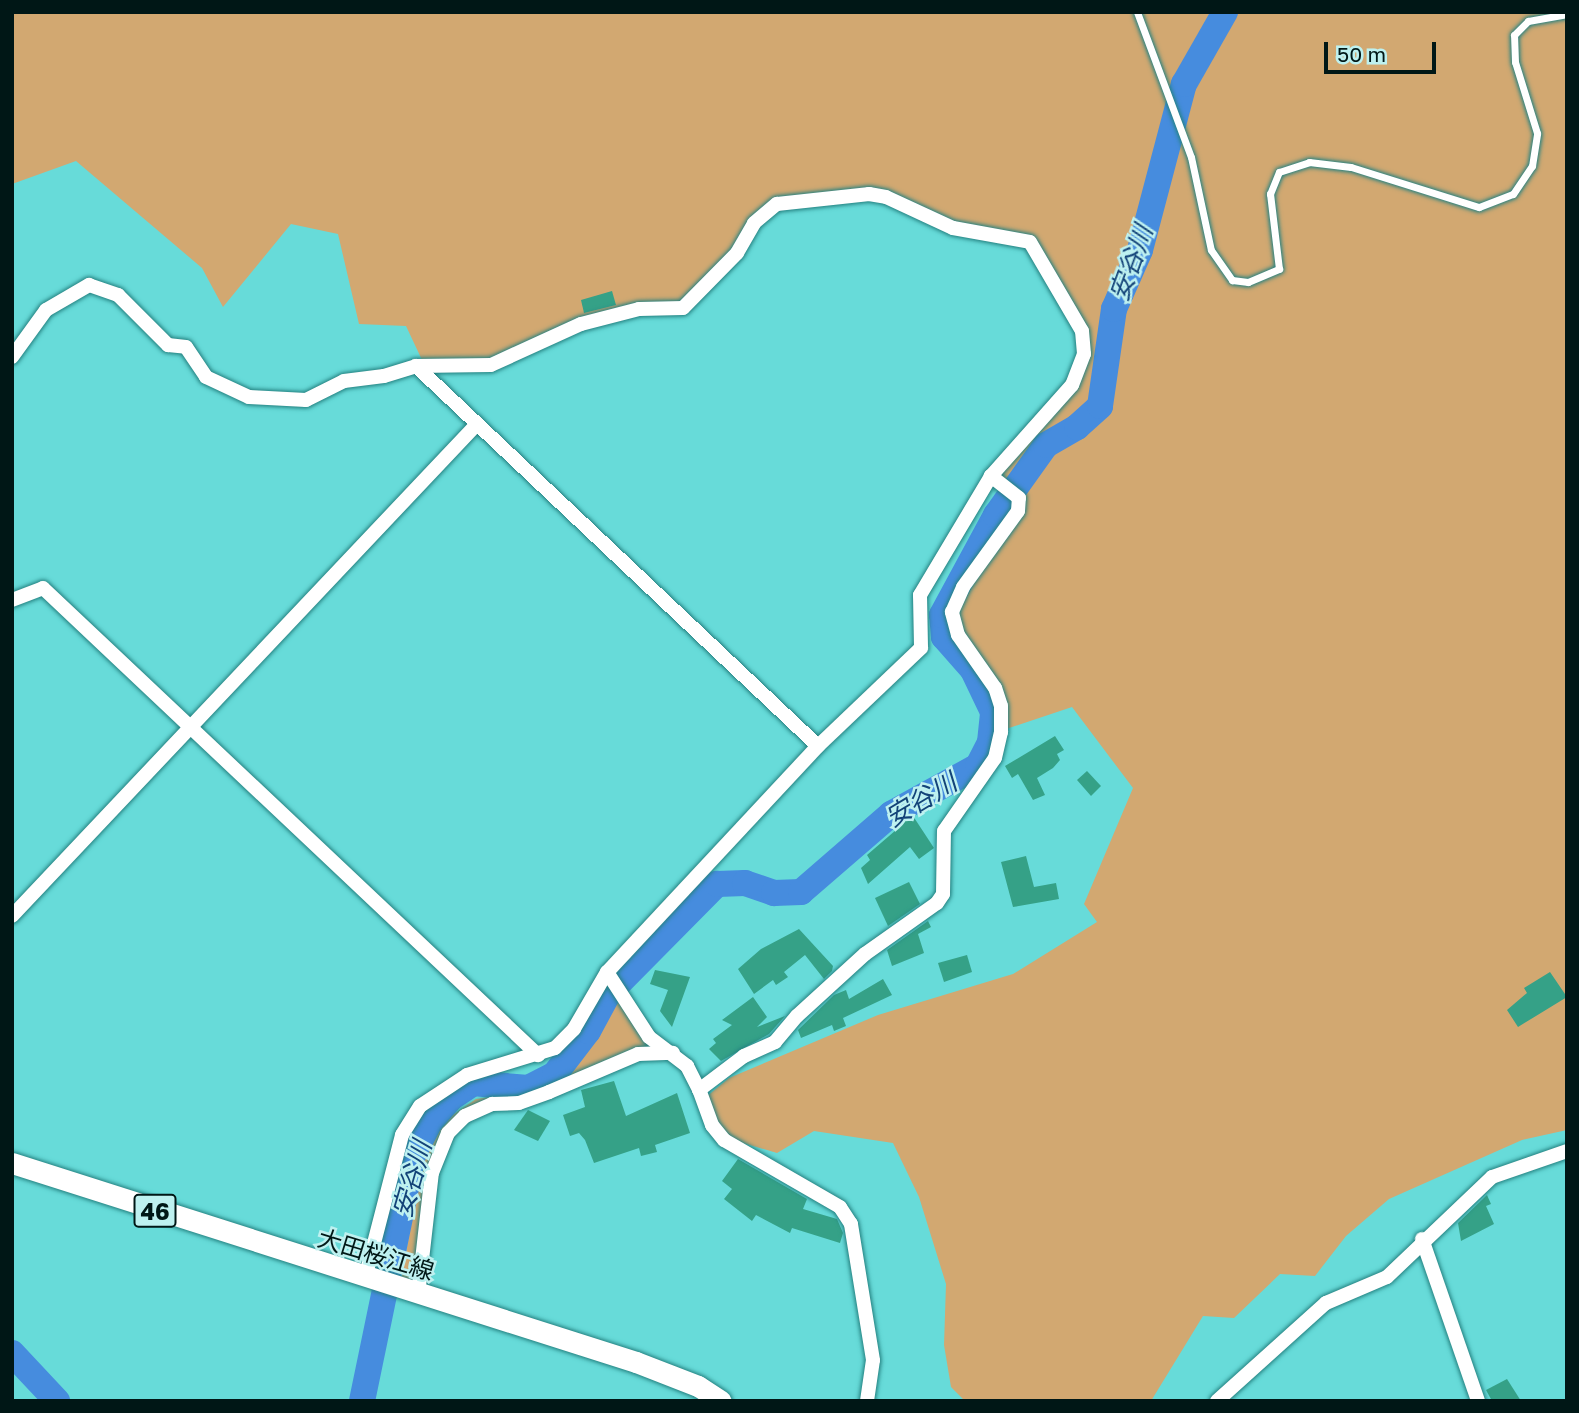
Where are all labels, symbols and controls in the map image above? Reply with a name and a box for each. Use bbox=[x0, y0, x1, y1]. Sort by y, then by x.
scale bar bbox=[1327, 28, 1439, 72]
text: 50 m bbox=[1337, 41, 1386, 67]
water label: 安谷川 bbox=[1103, 221, 1159, 305]
water label: 安谷川 bbox=[880, 767, 962, 833]
water label: 安谷川 bbox=[386, 1137, 438, 1221]
road number: 46 bbox=[132, 1192, 178, 1230]
street label: 大田桜江線 bbox=[314, 1223, 438, 1285]

